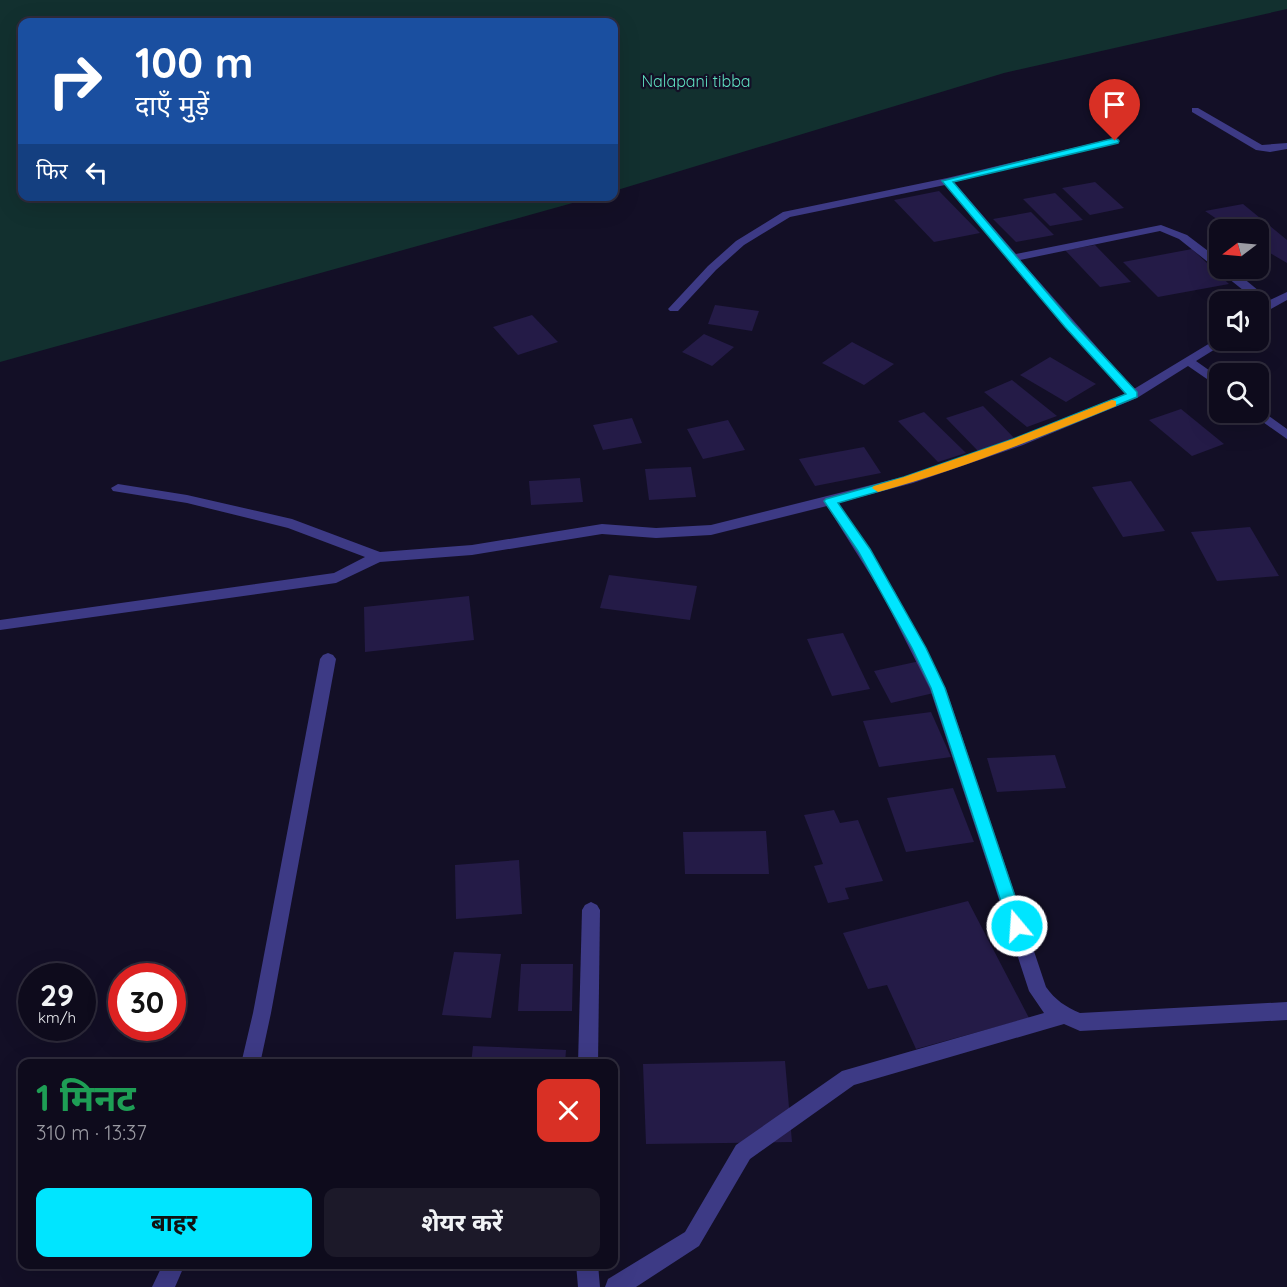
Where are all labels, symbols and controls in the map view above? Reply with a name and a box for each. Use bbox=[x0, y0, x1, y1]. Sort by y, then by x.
text: 100 m bbox=[135, 36, 253, 89]
icon: right bbox=[36, 42, 114, 120]
park label: Nalapani tibba bbox=[641, 71, 751, 91]
pin bbox=[1089, 79, 1140, 141]
text: दाएँ मुड़ें bbox=[135, 88, 209, 122]
icon: arrive bbox=[1098, 88, 1131, 121]
icon: left bbox=[80, 156, 113, 189]
text: फिर bbox=[36, 157, 68, 185]
north arrow bbox=[1209, 219, 1269, 279]
map controls bbox=[1209, 219, 1269, 423]
button: sound bbox=[1209, 291, 1269, 351]
button: search bbox=[1209, 363, 1269, 423]
position arrow bbox=[985, 894, 1049, 958]
speed limit sign: 30 bbox=[108, 963, 186, 1041]
text: 29 bbox=[40, 976, 74, 1014]
text: km/h bbox=[38, 1008, 76, 1027]
text: 1 मिनट bbox=[36, 1075, 136, 1120]
button: close bbox=[537, 1079, 600, 1142]
text: 310 m · 13:37 bbox=[36, 1120, 147, 1145]
button: बाहर bbox=[36, 1188, 312, 1257]
button: शेयर करें bbox=[324, 1188, 600, 1257]

